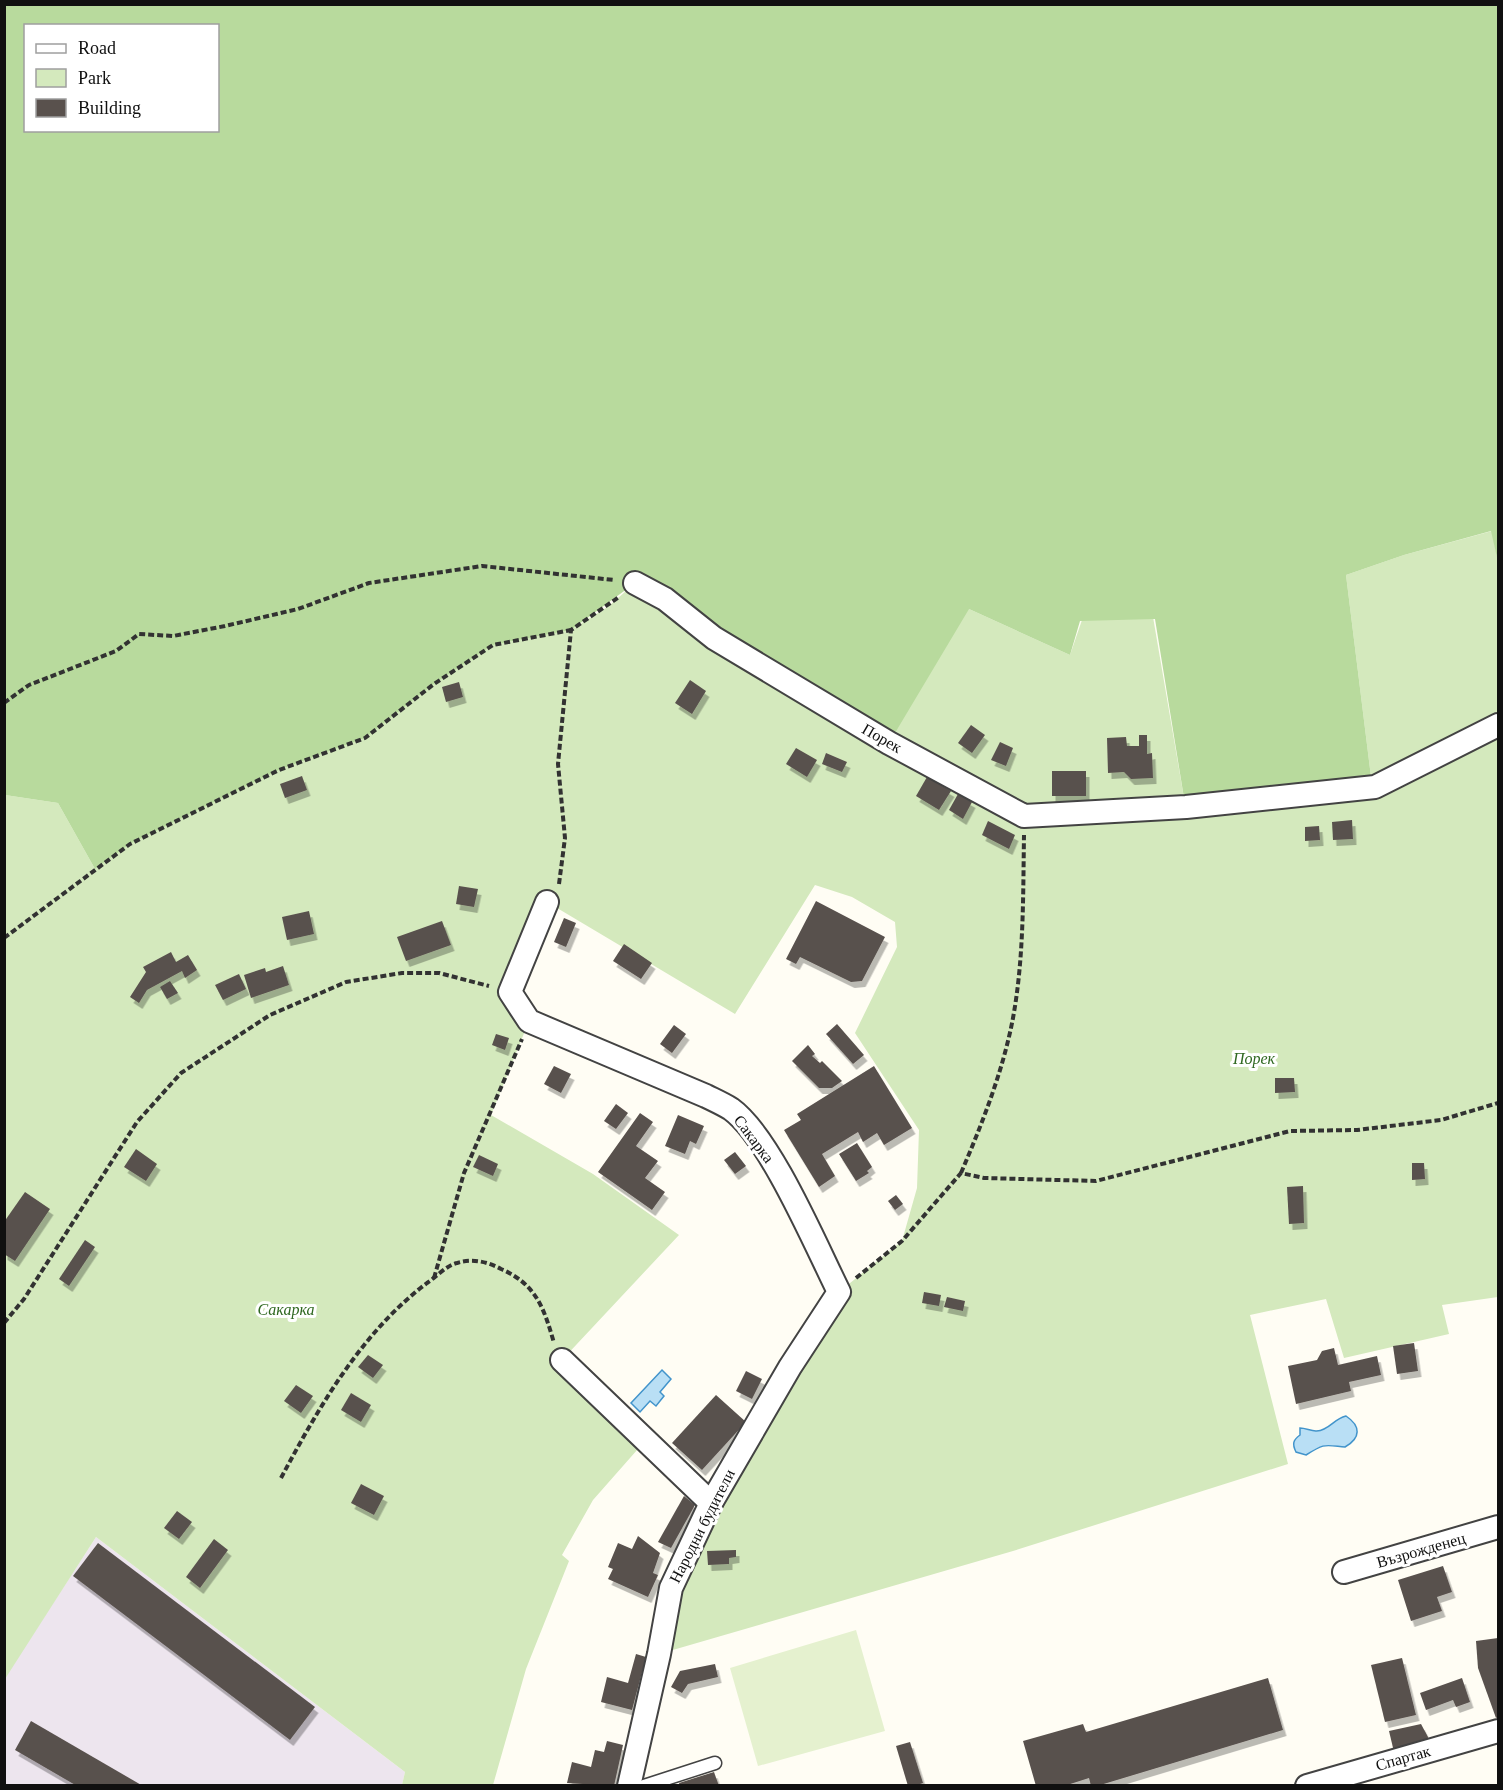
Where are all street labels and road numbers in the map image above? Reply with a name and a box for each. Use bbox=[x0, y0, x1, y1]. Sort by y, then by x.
street label: Порек bbox=[859, 720, 905, 757]
street label: Сакарка bbox=[730, 1112, 777, 1167]
street label: Народни будители bbox=[666, 1466, 739, 1586]
street label: Възрожденец bbox=[1375, 1529, 1468, 1572]
street label: Спартак bbox=[1374, 1742, 1433, 1775]

